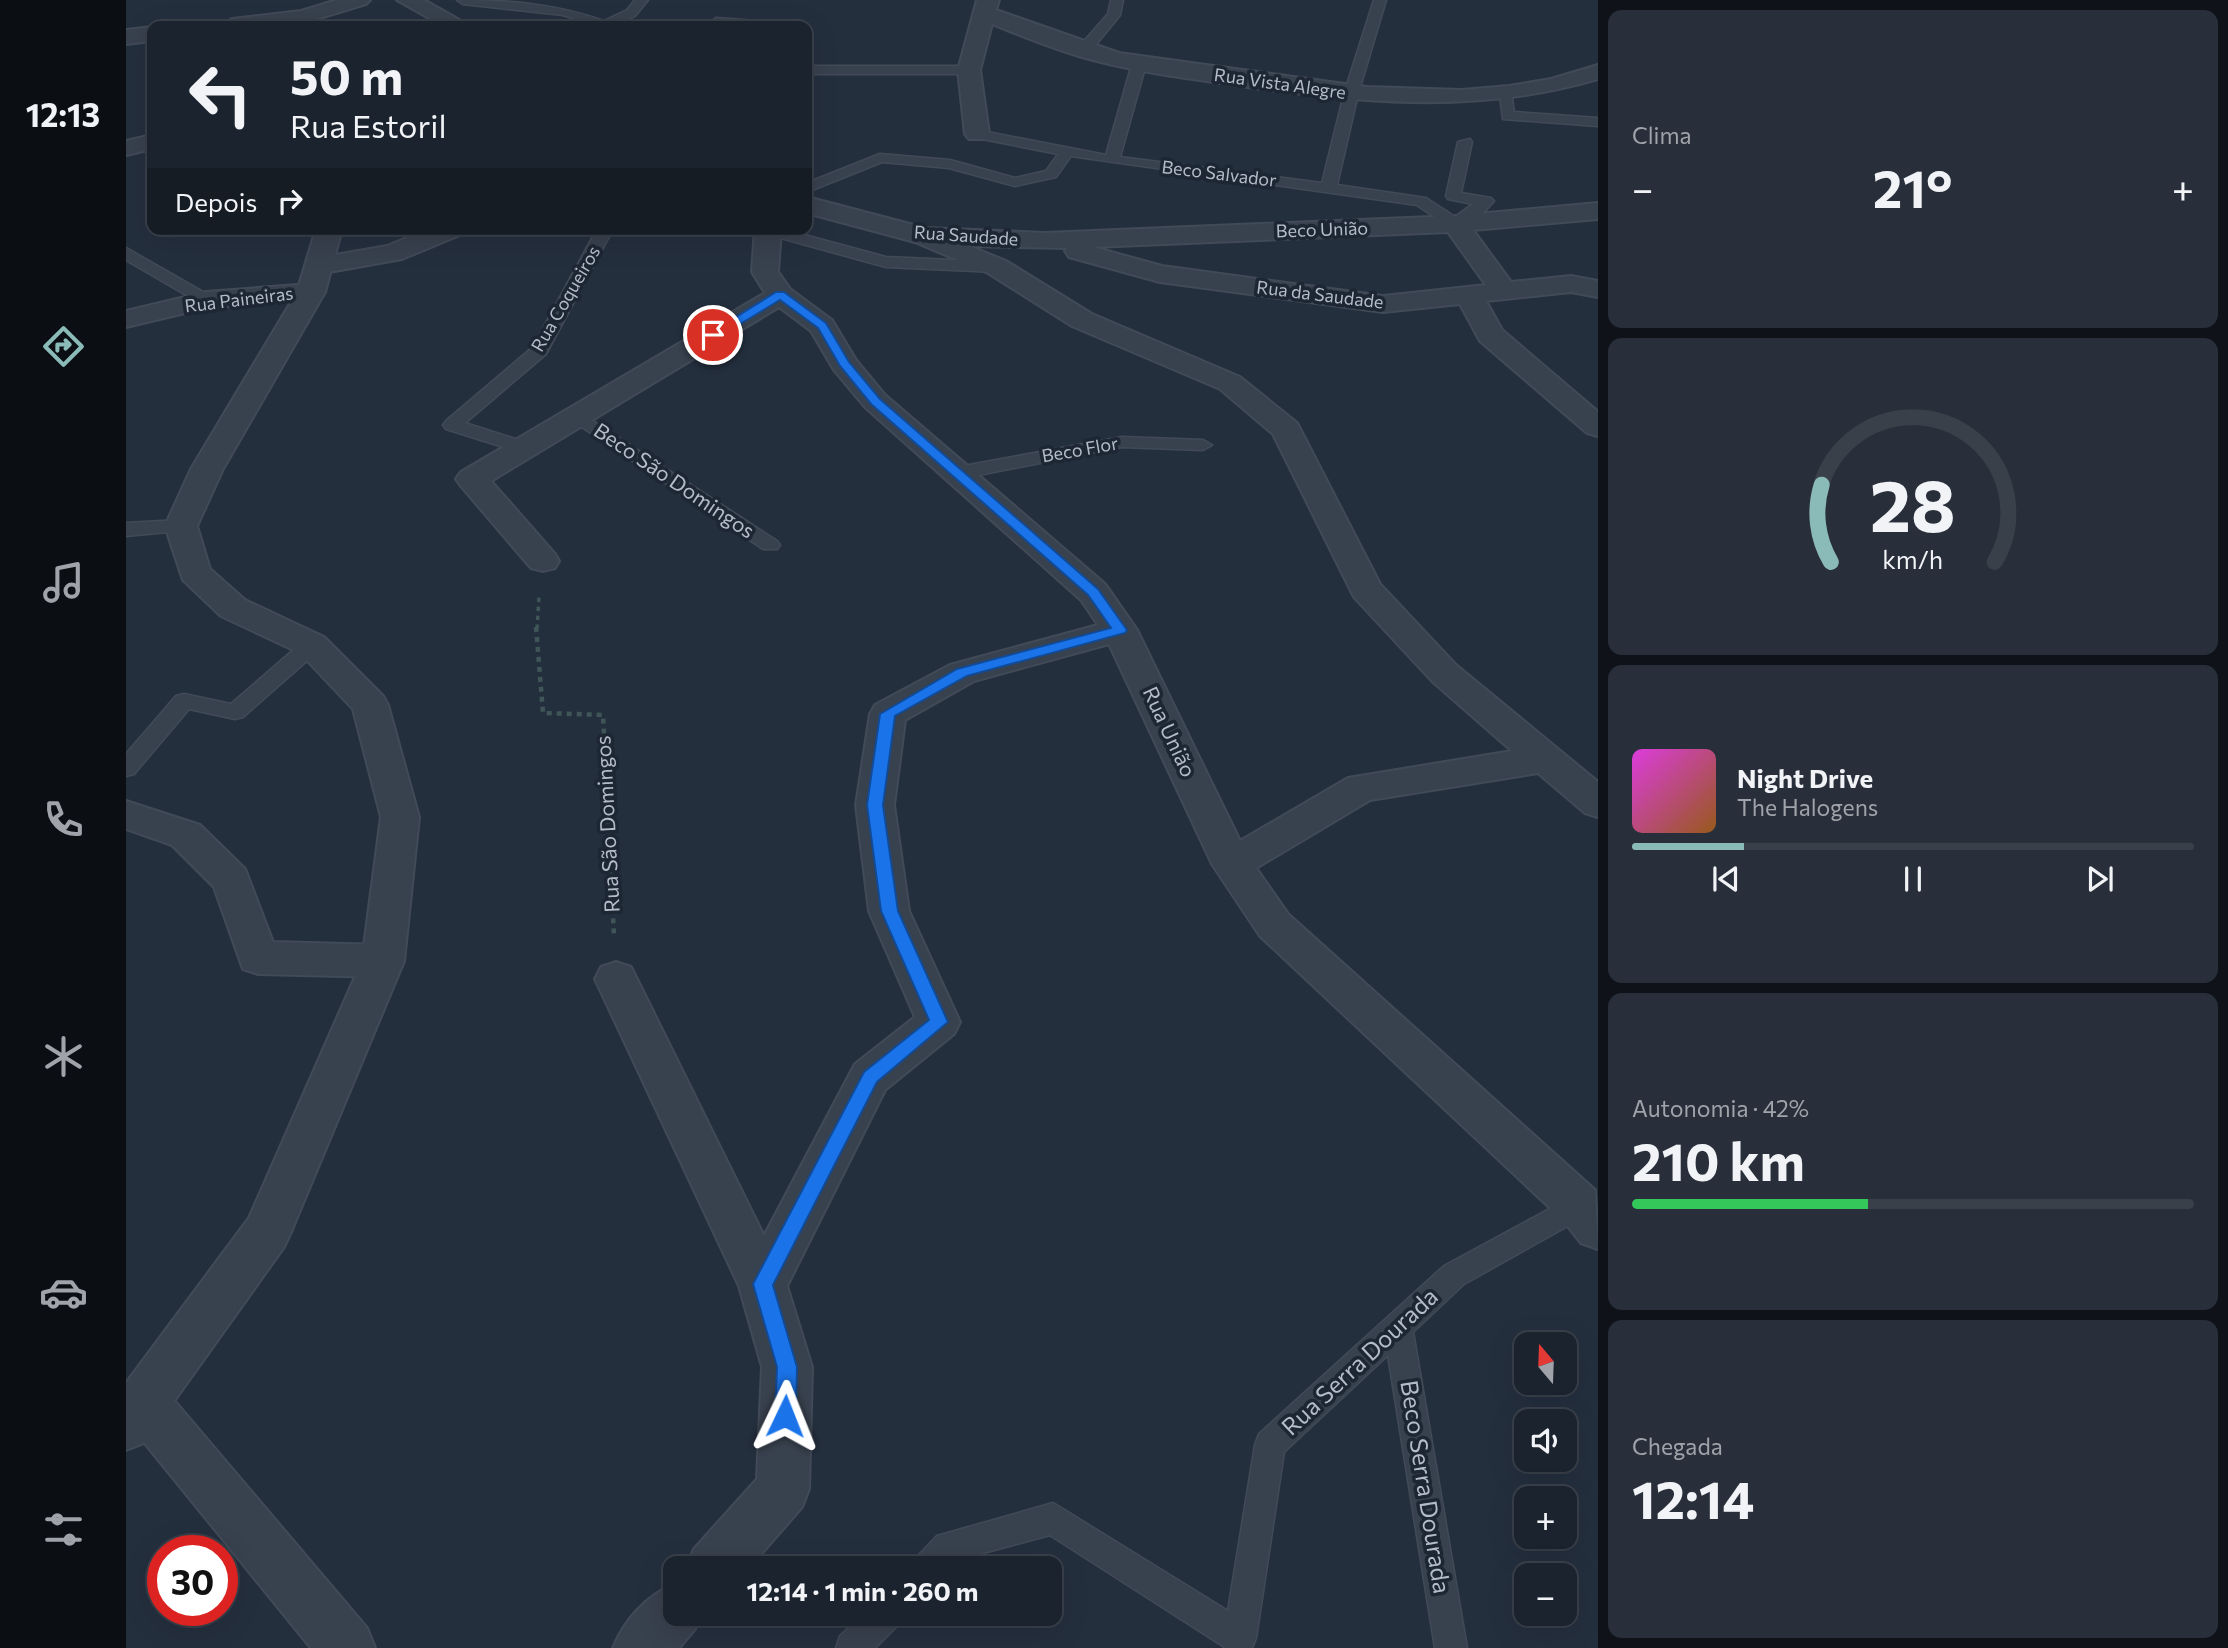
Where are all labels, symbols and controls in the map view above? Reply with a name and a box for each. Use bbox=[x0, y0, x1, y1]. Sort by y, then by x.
text: 50 m bbox=[290, 45, 403, 105]
icon: left bbox=[175, 49, 266, 140]
street label: Rua Vista Alegre bbox=[1213, 63, 1347, 103]
text: 12:13 bbox=[26, 94, 100, 134]
text: Rua Estoril bbox=[290, 105, 447, 145]
text: Clima bbox=[1632, 121, 1692, 149]
street label: Beco Salvador bbox=[1160, 155, 1278, 191]
text: 21° bbox=[1873, 155, 1952, 219]
text: − bbox=[1632, 164, 1654, 211]
text: + bbox=[2172, 164, 2194, 211]
icon: right bbox=[271, 182, 309, 220]
text: Depois bbox=[175, 186, 257, 217]
street label: Beco União bbox=[1275, 216, 1369, 242]
street label: Rua Saudade bbox=[913, 220, 1019, 250]
street label: Rua Coqueiros bbox=[526, 242, 604, 355]
street label: Rua da Saudade bbox=[1255, 275, 1385, 313]
street label: Rua Paineiras bbox=[183, 281, 294, 317]
pin bbox=[683, 305, 743, 365]
icon: arrive bbox=[694, 316, 732, 354]
icon: directions bbox=[39, 322, 88, 371]
street label: Beco São Domingos bbox=[590, 417, 760, 543]
street label: Beco Flor bbox=[1040, 431, 1120, 467]
text: 28 bbox=[1870, 459, 1956, 548]
text: km/h bbox=[1883, 544, 1943, 574]
icon: music bbox=[39, 558, 88, 607]
street label: Rua União bbox=[1139, 682, 1202, 781]
street label: Rua São Domingos bbox=[589, 735, 624, 913]
text: Night Drive bbox=[1737, 762, 1873, 793]
text: The Halogens bbox=[1737, 793, 1878, 821]
icon: phone bbox=[39, 795, 88, 844]
icon: previous bbox=[1707, 860, 1745, 898]
icon: pause bbox=[1894, 860, 1932, 898]
icon: next bbox=[2081, 860, 2119, 898]
icon: climate bbox=[39, 1032, 88, 1081]
text: Autonomia · 42% bbox=[1632, 1094, 1809, 1122]
text: 210 km bbox=[1632, 1128, 1805, 1192]
icon: car bbox=[39, 1268, 88, 1317]
street label: Rua Serra Dourada bbox=[1275, 1281, 1443, 1441]
north arrow bbox=[1514, 1332, 1577, 1395]
map controls bbox=[1514, 1332, 1577, 1626]
street label: Beco Serra Dourada bbox=[1395, 1378, 1458, 1595]
position arrow bbox=[748, 1379, 822, 1453]
button: sound bbox=[1514, 1409, 1577, 1472]
text: Chegada bbox=[1632, 1432, 1723, 1460]
text: 12:14 bbox=[1632, 1466, 1754, 1530]
button: + bbox=[1514, 1486, 1577, 1549]
icon: filters bbox=[39, 1505, 88, 1554]
speed limit sign: 30 bbox=[147, 1535, 238, 1626]
button: − bbox=[1514, 1563, 1577, 1626]
text: 12:14 · 1 min · 260 m bbox=[746, 1575, 979, 1606]

